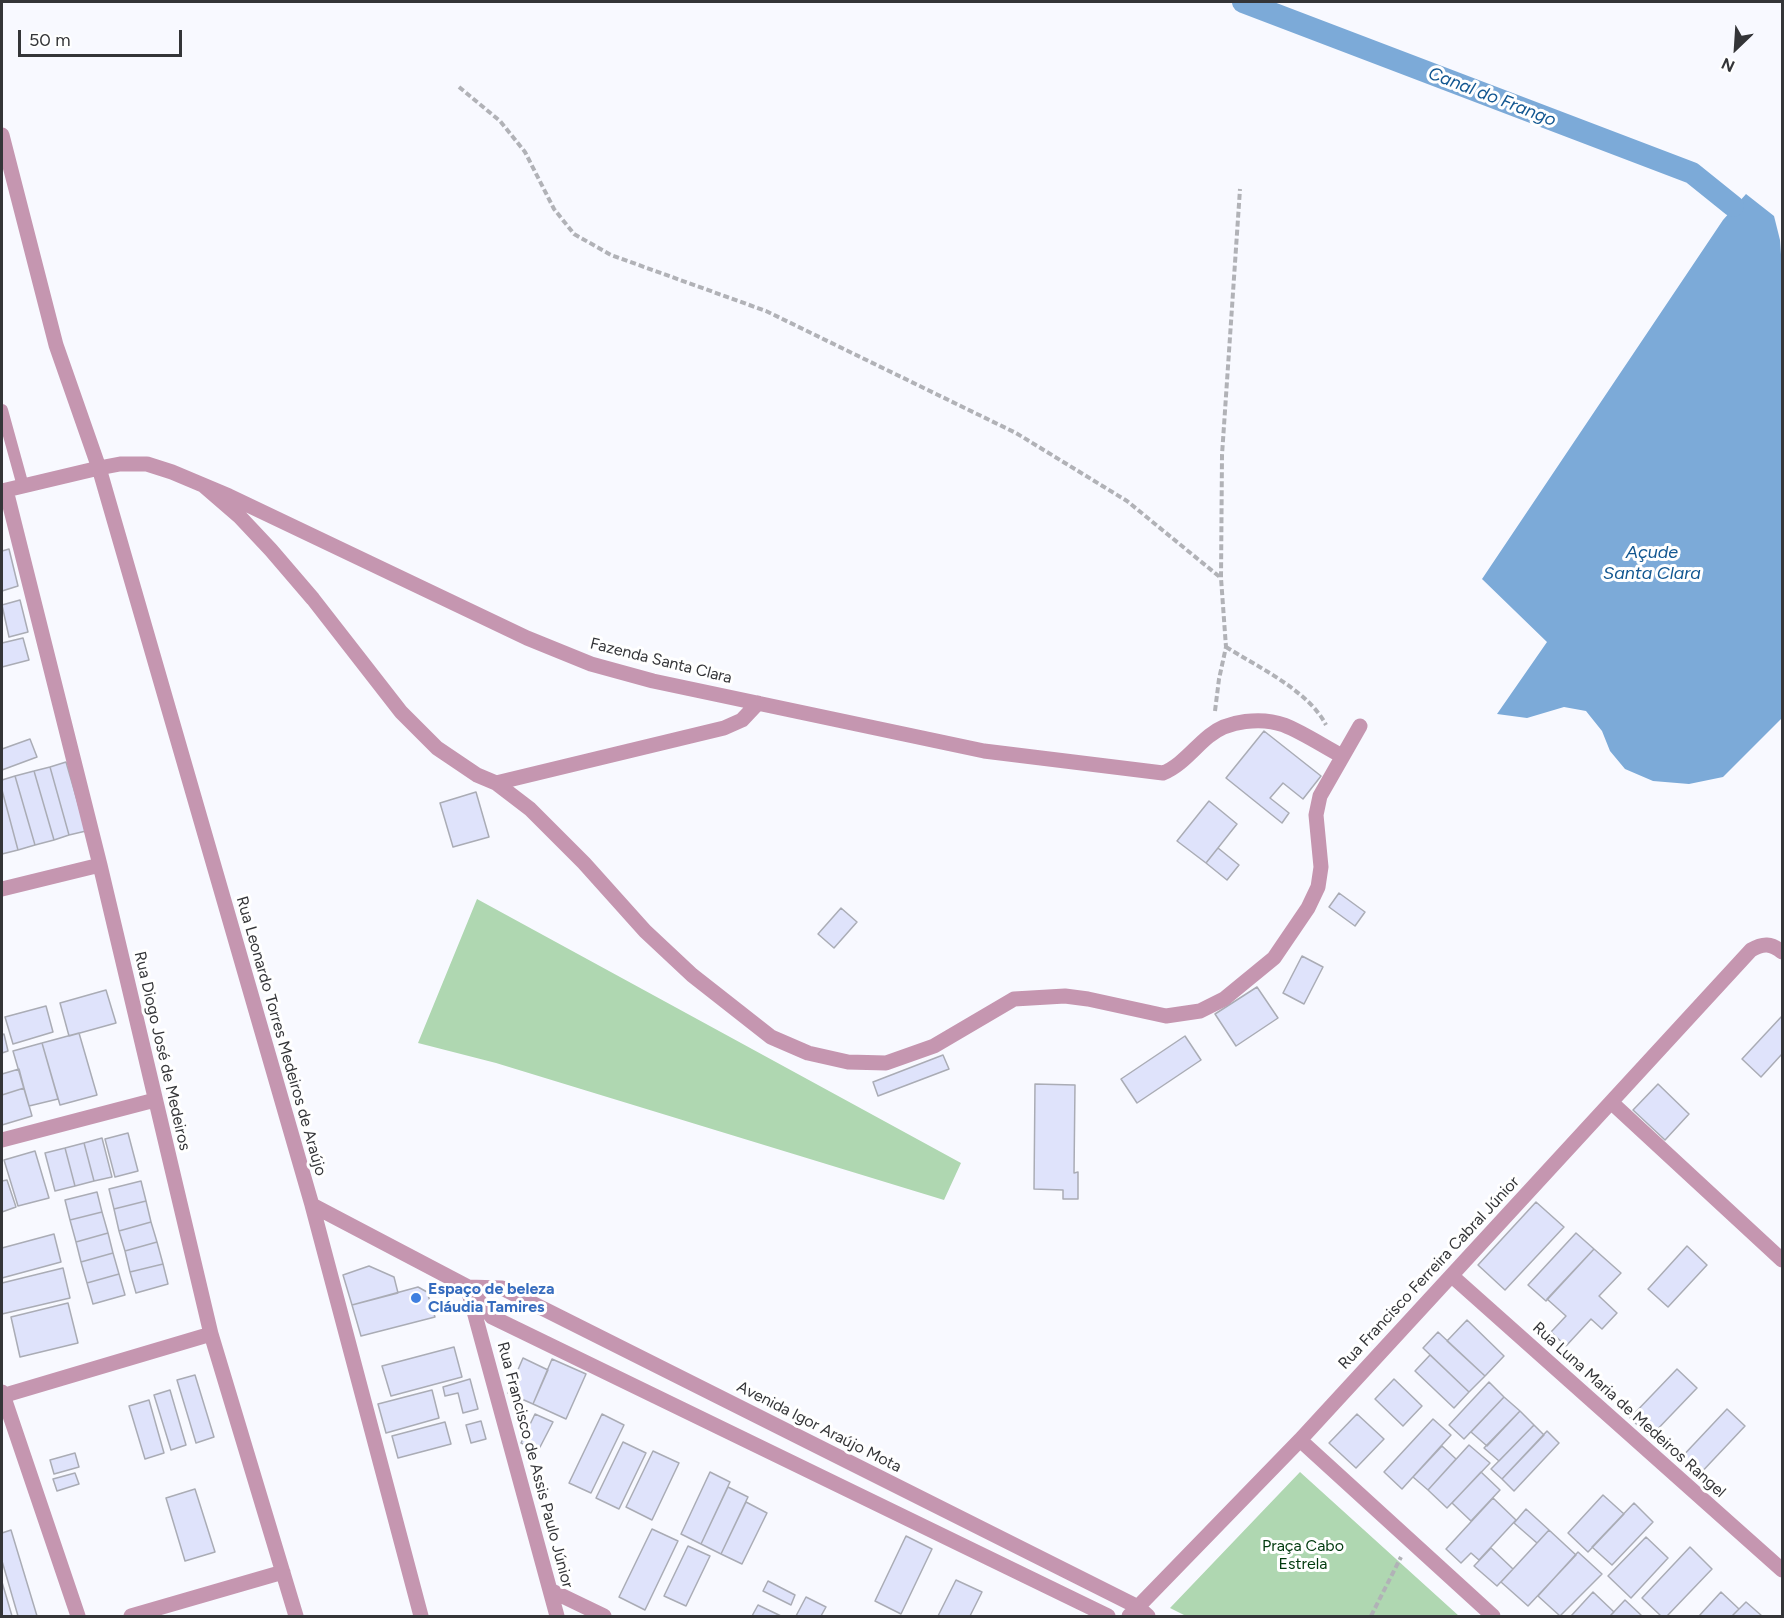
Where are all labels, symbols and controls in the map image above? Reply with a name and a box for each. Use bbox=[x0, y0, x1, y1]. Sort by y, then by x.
scale bar bbox=[21, 18, 184, 56]
north arrow bbox=[1706, 18, 1766, 78]
text: 50 m bbox=[29, 29, 71, 51]
text: N bbox=[1719, 54, 1738, 76]
water label: Canal do Frango bbox=[1425, 63, 1559, 131]
water label: Açude Santa Clara bbox=[1603, 542, 1701, 584]
street label: Fazenda Santa Clara bbox=[588, 634, 734, 688]
street label: Rua Leonardo Torres Medeiros de Araújo bbox=[232, 894, 330, 1178]
street label: Rua Diogo José de Medeiros bbox=[130, 950, 194, 1152]
street label: Rua Francisco Ferreira Cabral Júnior bbox=[1335, 1173, 1523, 1373]
place label: Espaço de beleza Cláudia Tamires bbox=[428, 1279, 554, 1317]
marker: Espaço de beleza Cláudia Tamires bbox=[409, 1291, 423, 1305]
street label: Rua Luna Maria de Medeiros Rangel bbox=[1528, 1318, 1730, 1502]
street label: Rua Francisco de Assis Paulo Júnior bbox=[493, 1340, 577, 1590]
street label: Avenida Igor Araújo Mota bbox=[734, 1377, 904, 1477]
park label: Praça Cabo Estrela bbox=[1262, 1536, 1344, 1574]

